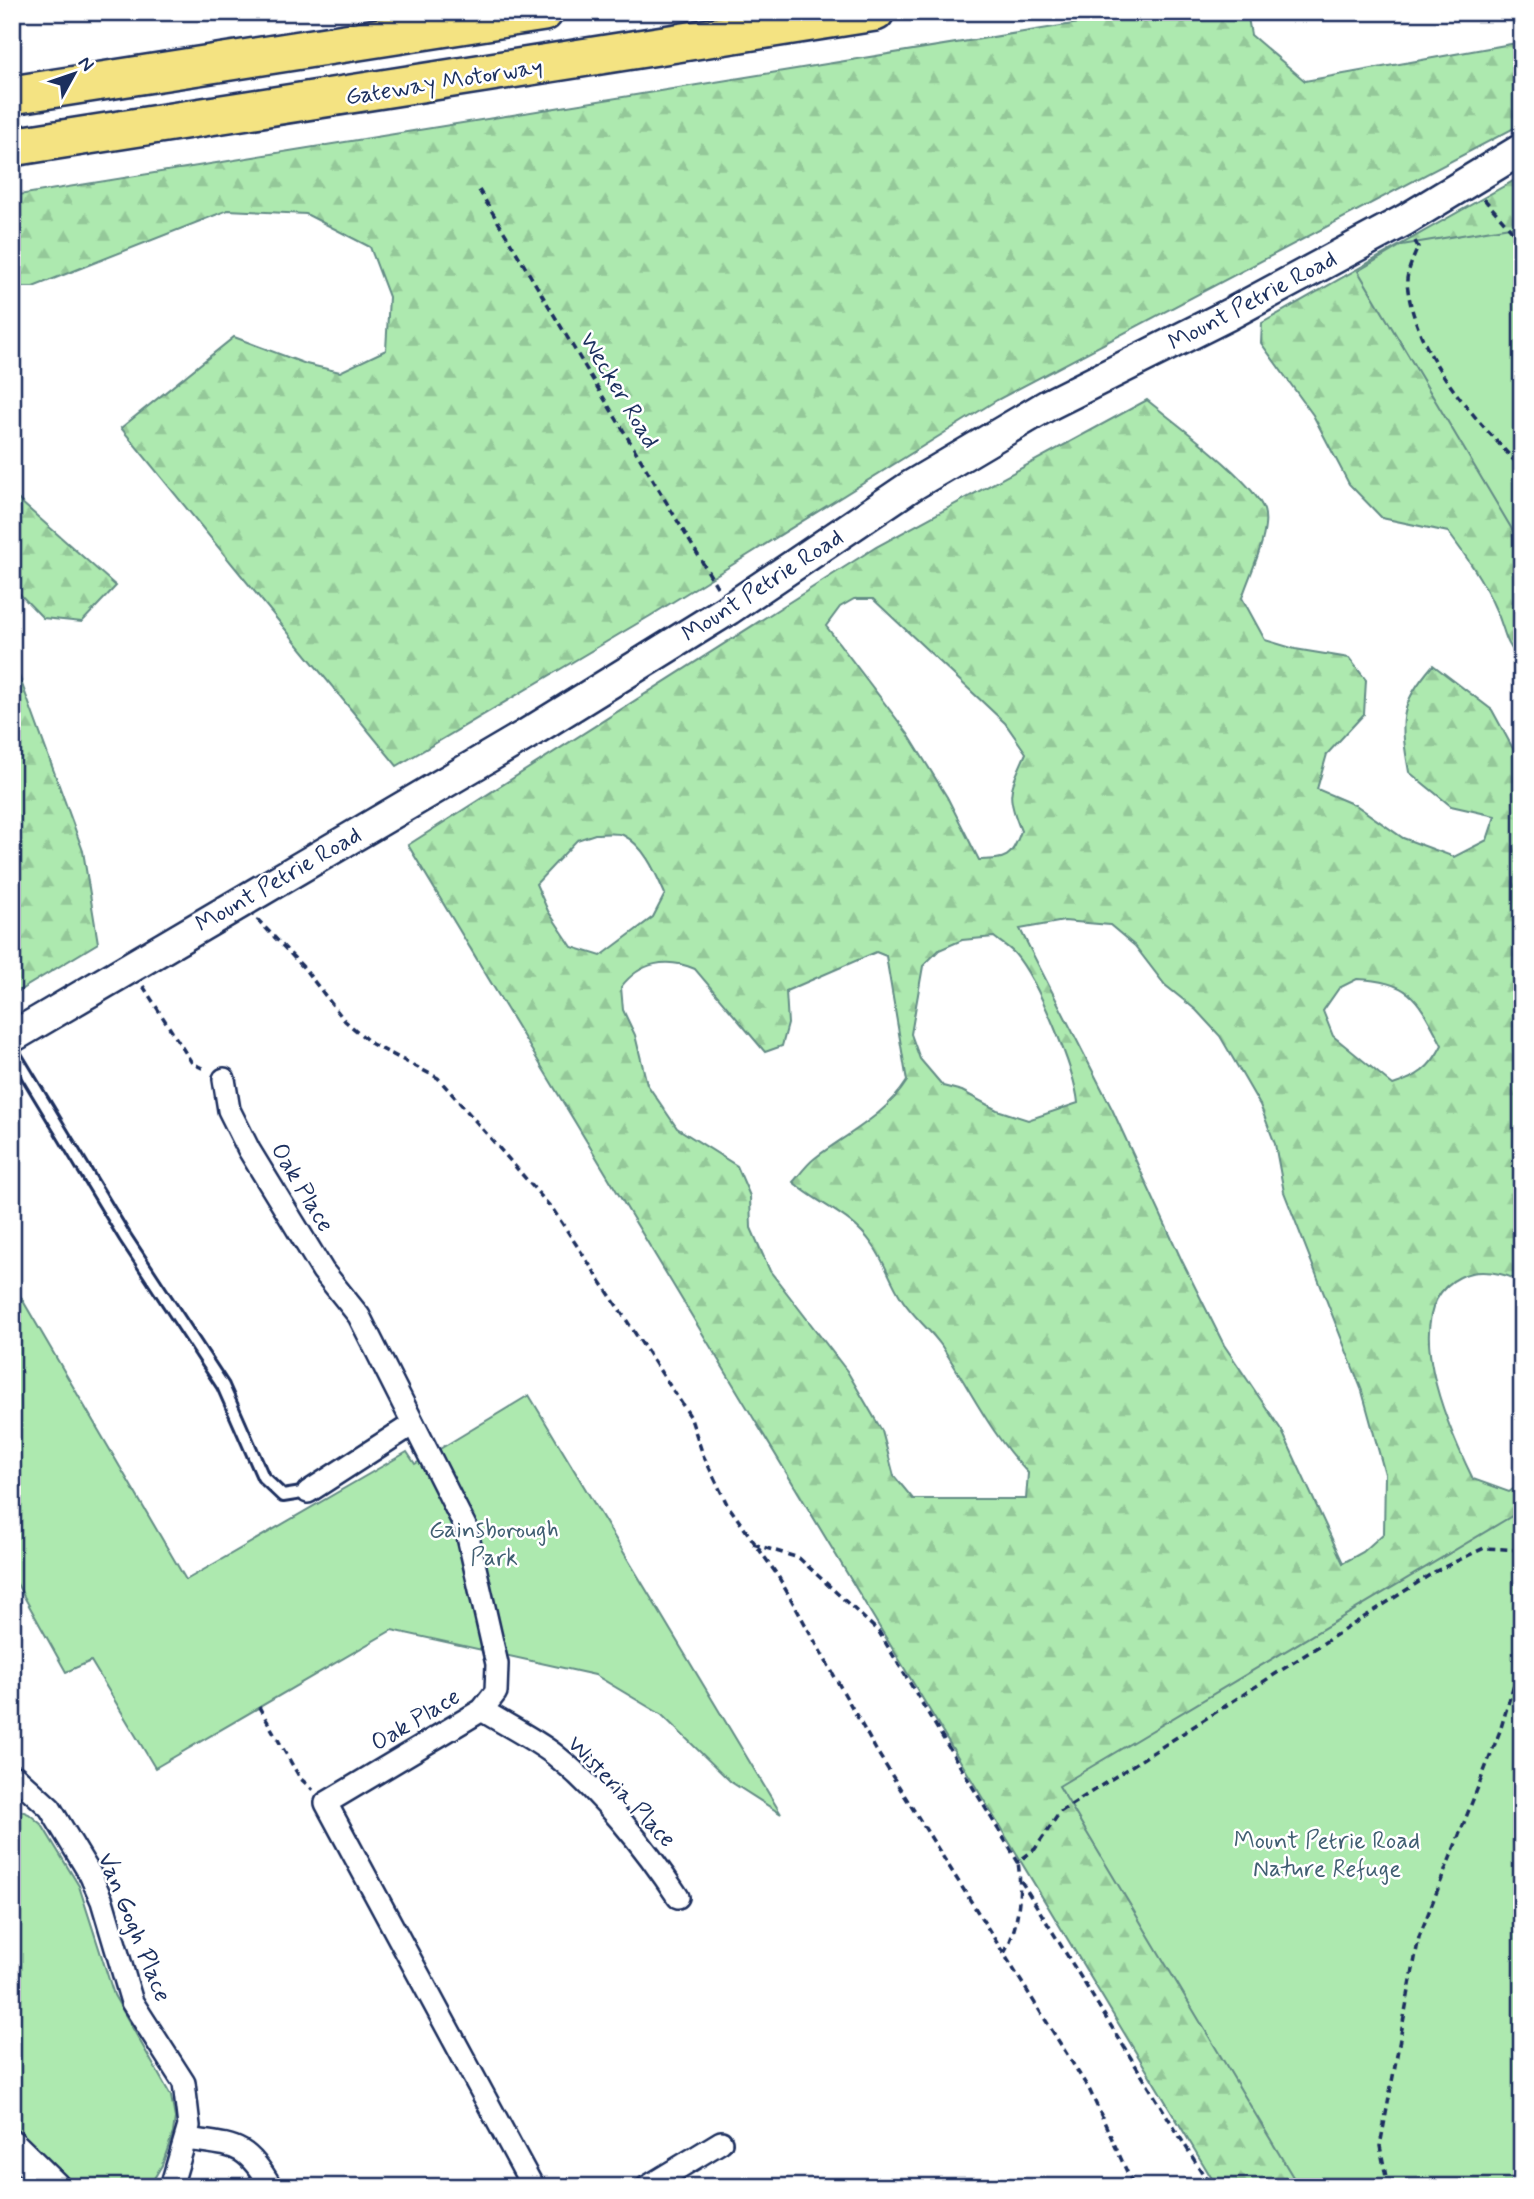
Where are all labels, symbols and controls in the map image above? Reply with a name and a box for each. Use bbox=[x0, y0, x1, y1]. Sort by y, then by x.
north arrow bbox=[38, 38, 108, 108]
text: N bbox=[72, 51, 100, 77]
street label: Gateway Motorway bbox=[343, 52, 545, 113]
street label: Mount Petrie Road bbox=[1163, 244, 1342, 359]
street label: Wecker Road bbox=[572, 327, 666, 455]
street label: Mount Petrie Road bbox=[676, 523, 849, 650]
street label: Mount Petrie Road bbox=[190, 820, 367, 940]
street label: Oak Place bbox=[263, 1137, 340, 1238]
park label: Gainsborough Park bbox=[429, 1515, 559, 1574]
street label: Oak Place bbox=[365, 1682, 466, 1759]
street label: Wisteria Place bbox=[560, 1729, 682, 1855]
park label: Mount Petrie Road Nature Refuge bbox=[1234, 1826, 1420, 1885]
street label: Van Gogh Place bbox=[90, 1848, 178, 2007]

